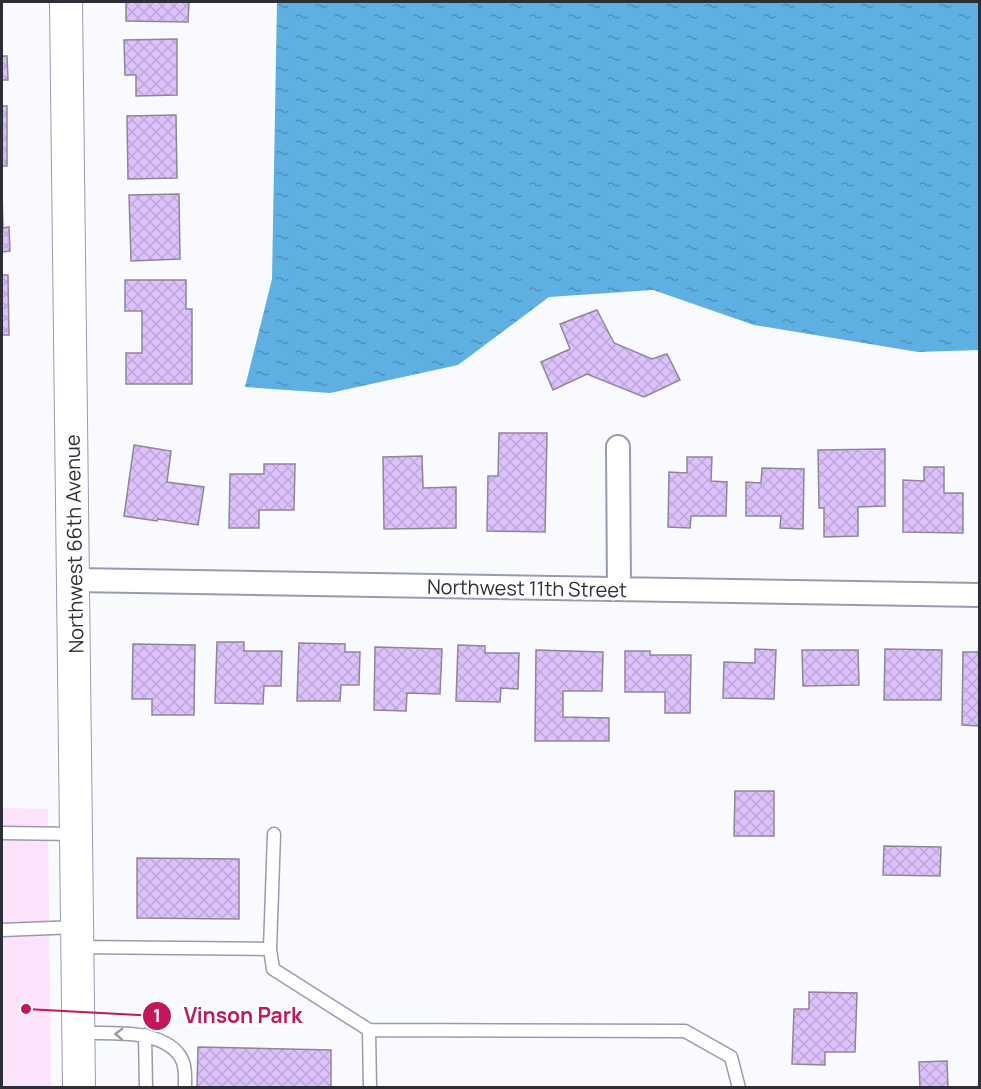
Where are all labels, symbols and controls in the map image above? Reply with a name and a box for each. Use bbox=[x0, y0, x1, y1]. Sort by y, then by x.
street label: Northwest 66th Avenue bbox=[59, 434, 89, 654]
street label: Northwest 11th Street bbox=[427, 573, 627, 603]
callout: Vinson Park bbox=[142, 996, 315, 1035]
text: Vinson Park bbox=[184, 1001, 303, 1029]
text: 1 bbox=[153, 1003, 161, 1027]
one-way arrow bbox=[114, 1028, 123, 1040]

